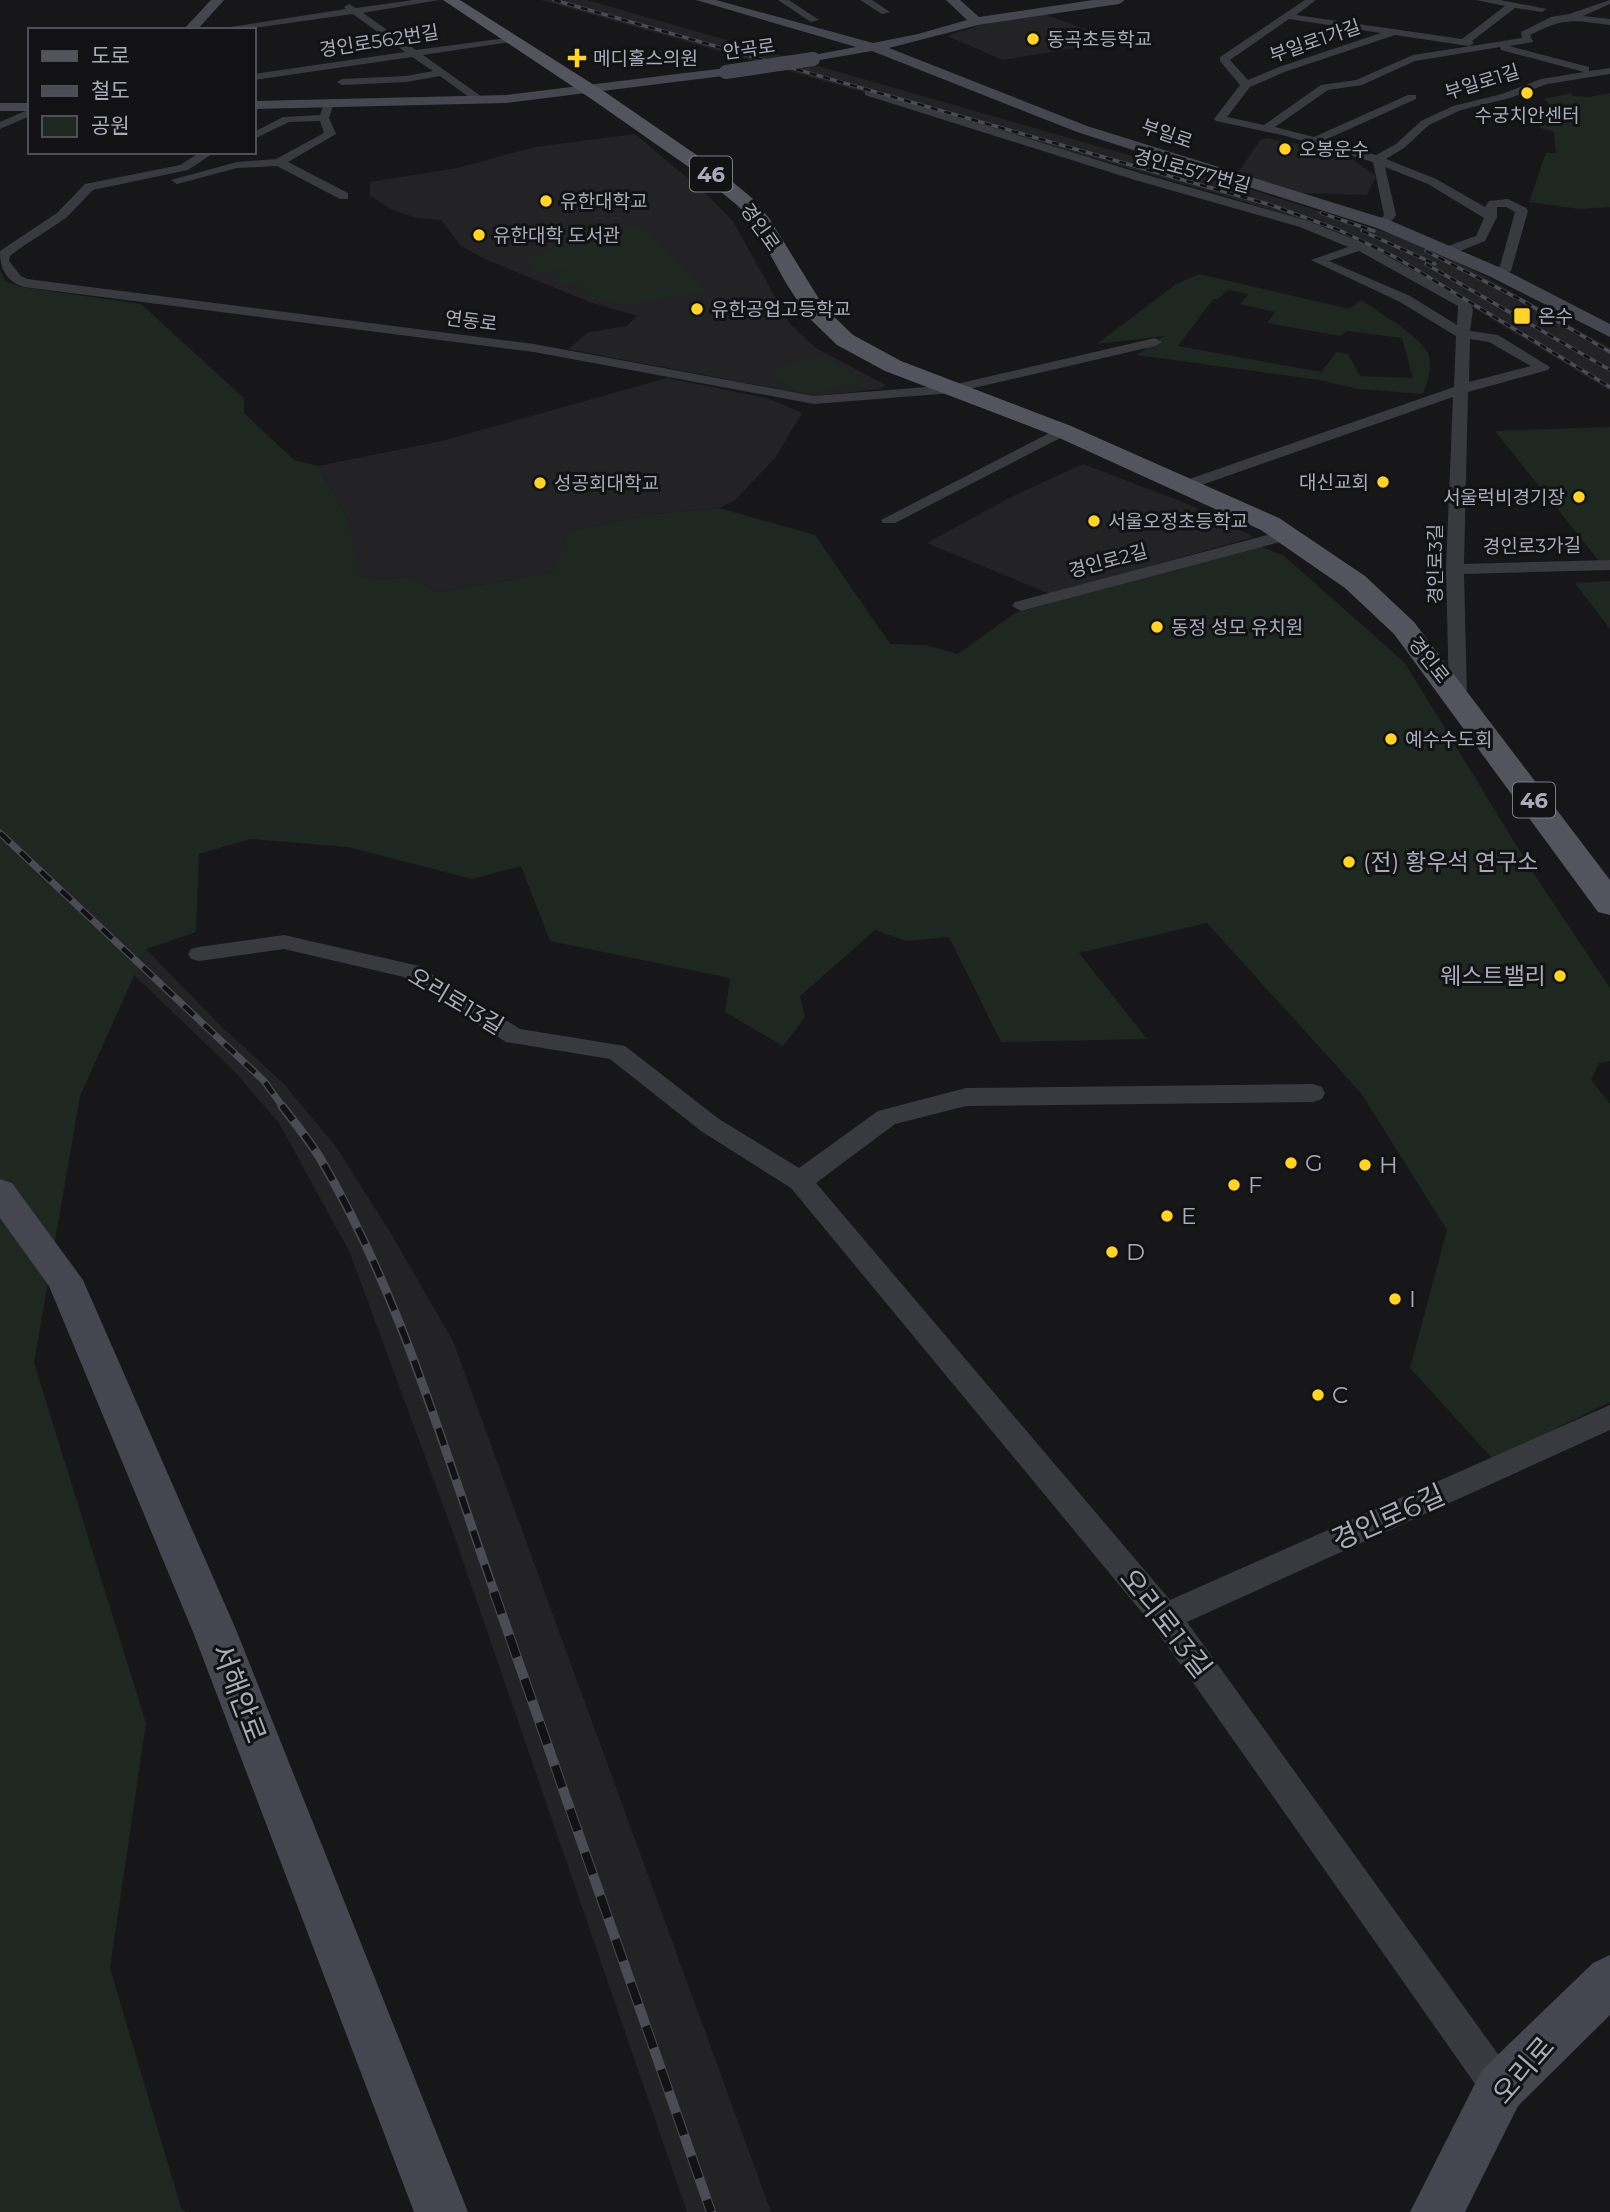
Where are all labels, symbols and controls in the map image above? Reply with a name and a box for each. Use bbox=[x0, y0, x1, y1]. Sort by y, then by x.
street label: 부일로1가길 bbox=[1267, 15, 1363, 67]
street label: 경인로562번길 bbox=[318, 20, 440, 62]
legend bbox=[28, 28, 256, 154]
place label: 동곡초등학교 bbox=[1047, 28, 1152, 51]
marker: 동곡초등학교 bbox=[1025, 31, 1041, 47]
street label: 안곡로 bbox=[721, 34, 777, 64]
text: 도로 bbox=[91, 43, 130, 68]
place label: 메디홀스의원 bbox=[593, 47, 698, 70]
marker: 메디홀스의원 bbox=[567, 48, 587, 68]
street label: 부일로1길 bbox=[1442, 60, 1522, 104]
text: 철도 bbox=[91, 78, 130, 103]
marker: 수궁치안센터 bbox=[1519, 85, 1535, 101]
place label: 수궁치안센터 bbox=[1475, 104, 1579, 127]
text: 공원 bbox=[91, 113, 130, 138]
street label: 부일로 bbox=[1138, 115, 1196, 153]
place label: 오봉운수 bbox=[1299, 138, 1369, 161]
marker: 오봉운수 bbox=[1277, 141, 1293, 157]
street label: 경인로577번길 bbox=[1131, 144, 1253, 198]
road number: 46 bbox=[690, 156, 732, 192]
place label: 유한대학교 bbox=[560, 190, 647, 213]
marker: 유한대학교 bbox=[538, 193, 554, 209]
street label: 경인로 bbox=[736, 199, 784, 255]
place label: 유한대학 도서관 bbox=[493, 224, 620, 247]
marker: 유한대학 도서관 bbox=[471, 227, 487, 243]
place label: 유한공업고등학교 bbox=[711, 298, 851, 321]
marker: 유한공업고등학교 bbox=[689, 301, 705, 317]
place label: 온수 bbox=[1538, 305, 1573, 328]
street label: 연동로 bbox=[444, 306, 498, 336]
marker: 온수 bbox=[1512, 306, 1532, 326]
place label: 대신교회 bbox=[1299, 471, 1369, 494]
place label: 성공회대학교 bbox=[554, 472, 659, 495]
marker: 대신교회 bbox=[1375, 474, 1391, 490]
marker: 성공회대학교 bbox=[532, 475, 548, 491]
place label: 서울럭비경기장 bbox=[1443, 486, 1565, 509]
marker: 서울럭비경기장 bbox=[1571, 489, 1587, 505]
place label: 서울오정초등학교 bbox=[1108, 510, 1248, 533]
marker: 서울오정초등학교 bbox=[1086, 513, 1102, 529]
street label: 경인로3길 bbox=[1424, 524, 1447, 604]
street label: 경인로3가길 bbox=[1483, 534, 1581, 558]
street label: 경인로2길 bbox=[1066, 539, 1150, 583]
place label: 동정 성모 유치원 bbox=[1171, 616, 1303, 639]
marker: 동정 성모 유치원 bbox=[1149, 619, 1165, 635]
street label: 경인로 bbox=[1404, 632, 1454, 688]
place label: 예수수도회 bbox=[1405, 728, 1492, 751]
marker: 예수수도회 bbox=[1383, 731, 1399, 747]
road number: 46 bbox=[1513, 782, 1555, 818]
place label: (전) 황우석 연구소 bbox=[1363, 848, 1538, 876]
marker: (전) 황우석 연구소 bbox=[1341, 854, 1357, 870]
street label: 오리로13길 bbox=[403, 962, 509, 1040]
place label: 웨스트밸리 bbox=[1440, 962, 1546, 990]
marker: 웨스트밸리 bbox=[1552, 968, 1568, 984]
place label: G bbox=[1305, 1149, 1323, 1177]
place label: H bbox=[1379, 1151, 1398, 1179]
marker: G bbox=[1283, 1155, 1299, 1171]
marker: H bbox=[1357, 1157, 1373, 1173]
place label: F bbox=[1248, 1171, 1263, 1199]
marker: F bbox=[1226, 1177, 1242, 1193]
place label: E bbox=[1181, 1202, 1196, 1230]
marker: E bbox=[1159, 1208, 1175, 1224]
place label: D bbox=[1126, 1238, 1145, 1266]
marker: D bbox=[1104, 1244, 1120, 1260]
place label: I bbox=[1409, 1285, 1416, 1313]
marker: I bbox=[1387, 1291, 1403, 1307]
place label: C bbox=[1332, 1381, 1348, 1409]
marker: C bbox=[1310, 1387, 1326, 1403]
street label: 경인로6길 bbox=[1326, 1477, 1450, 1557]
street label: 오리로13길 bbox=[1113, 1562, 1219, 1684]
street label: 서해안로 bbox=[205, 1639, 273, 1747]
street label: 오리로 bbox=[1485, 2030, 1561, 2110]

